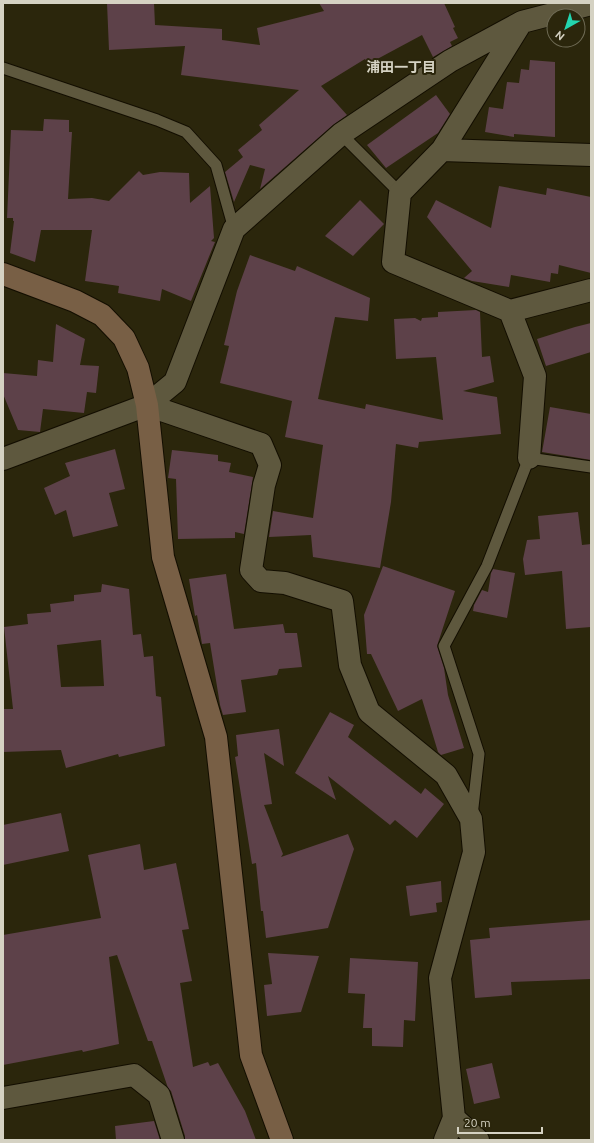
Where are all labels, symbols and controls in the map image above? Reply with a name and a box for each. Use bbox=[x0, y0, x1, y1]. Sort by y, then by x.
north arrow bbox=[546, 8, 586, 48]
text: N bbox=[553, 29, 567, 43]
district label: 浦田一丁目 bbox=[366, 59, 436, 75]
scale bar bbox=[458, 1109, 542, 1135]
text: 20 m bbox=[464, 1116, 491, 1129]

